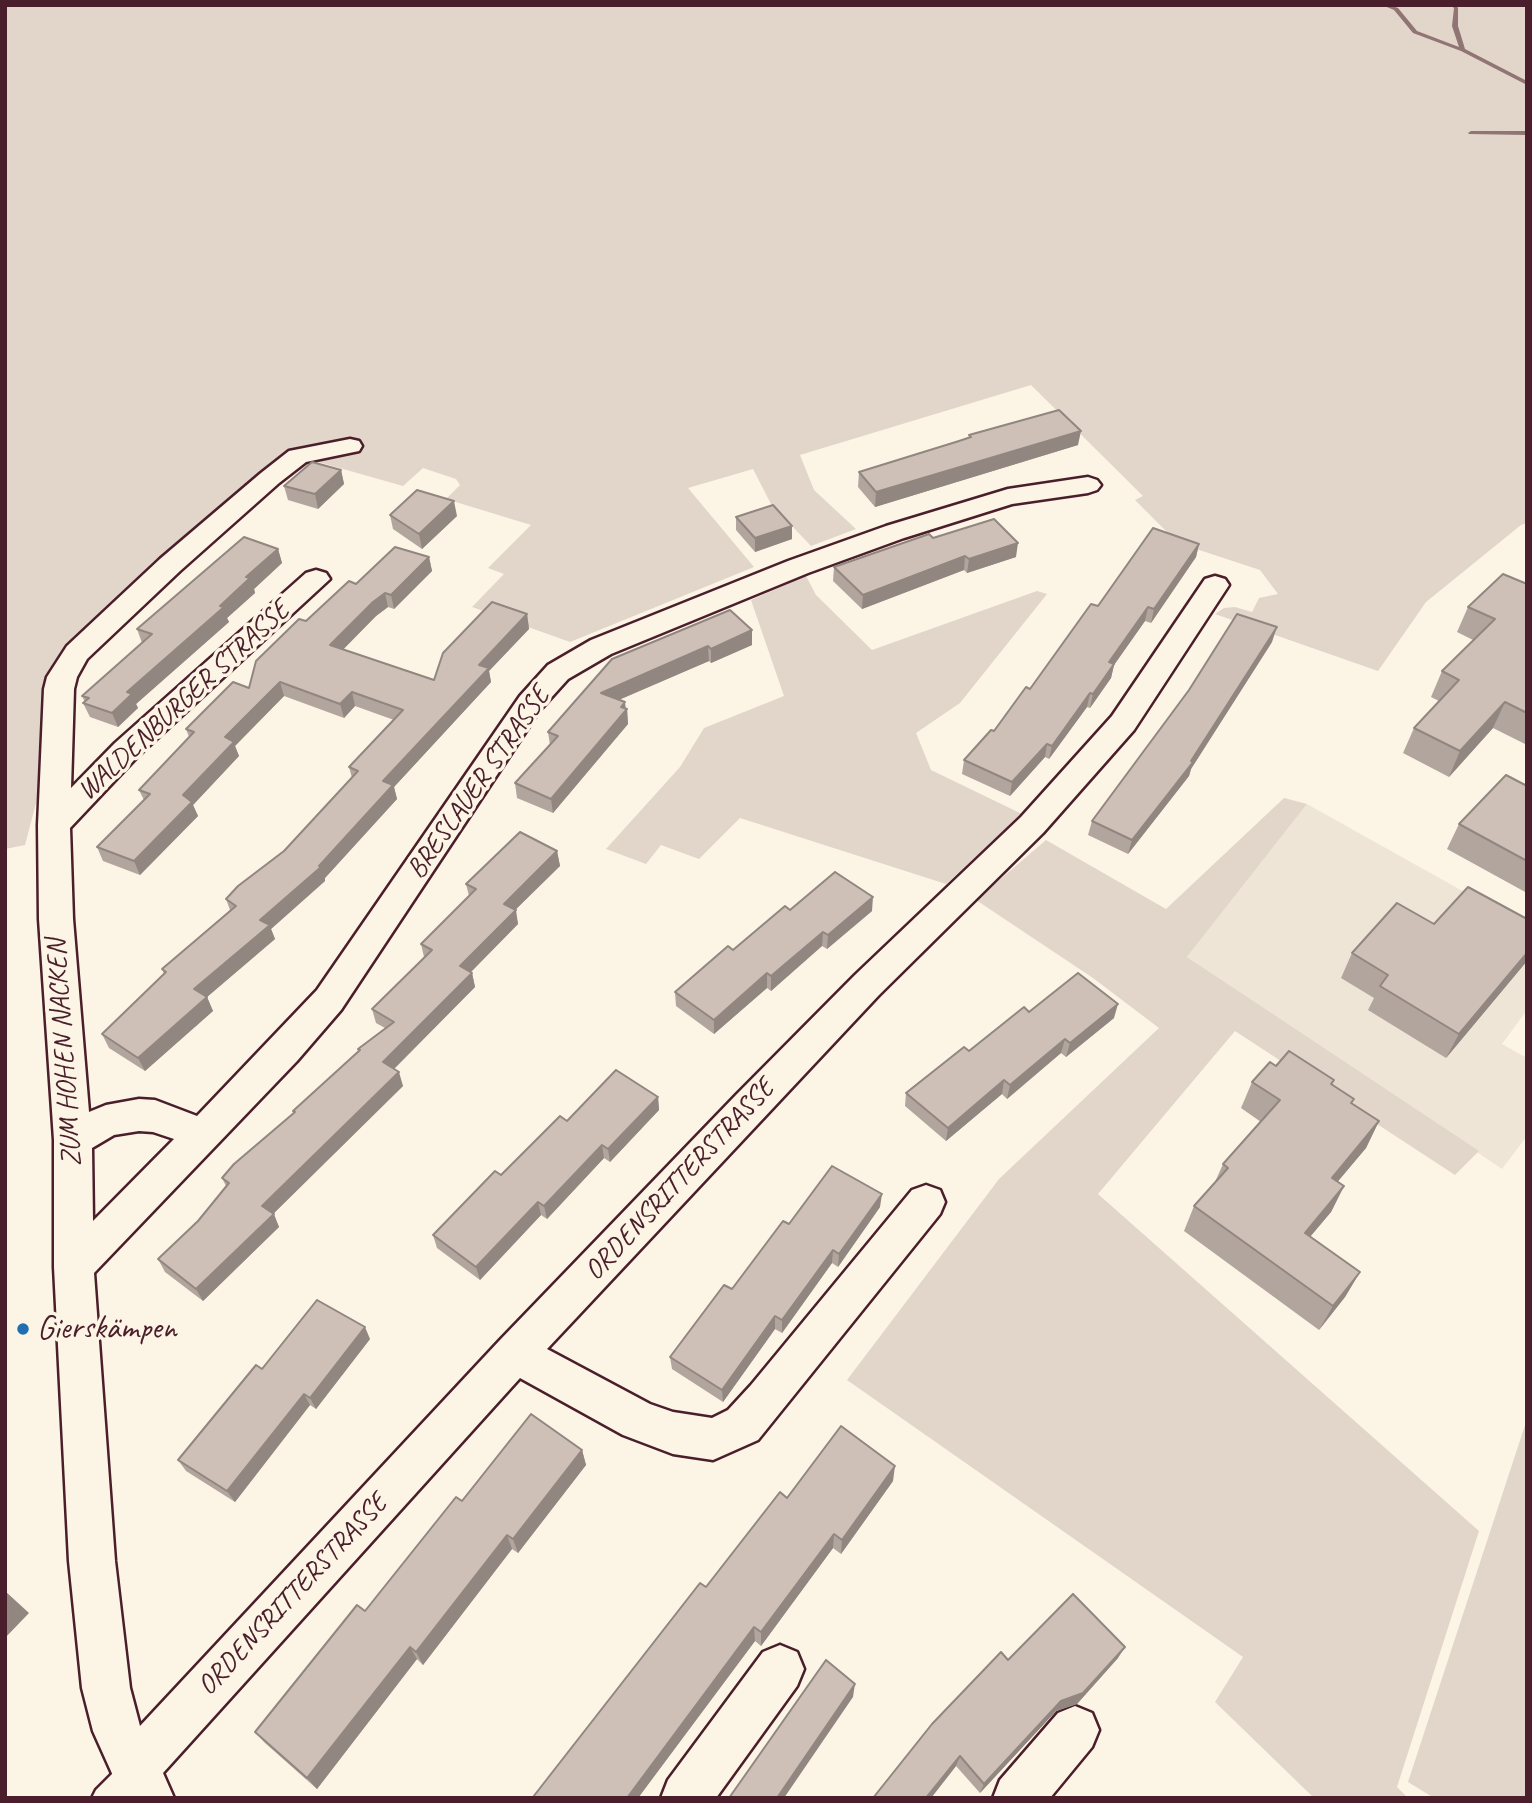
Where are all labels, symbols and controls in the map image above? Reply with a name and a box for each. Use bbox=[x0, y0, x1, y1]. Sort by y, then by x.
street label: WALDENBURGER STRASSE bbox=[71, 594, 297, 808]
street label: BRESLAUER STRASSE bbox=[400, 681, 558, 885]
street label: ZUM HOHEN NACKEN bbox=[40, 938, 90, 1168]
street label: ORDENSRITTERSTRASSE bbox=[578, 1072, 782, 1288]
place label: Gierskämpen bbox=[37, 1309, 176, 1349]
marker: Gierskämpen bbox=[15, 1321, 31, 1337]
street label: ORDENSRITTERSTRASSE bbox=[191, 1487, 395, 1703]

